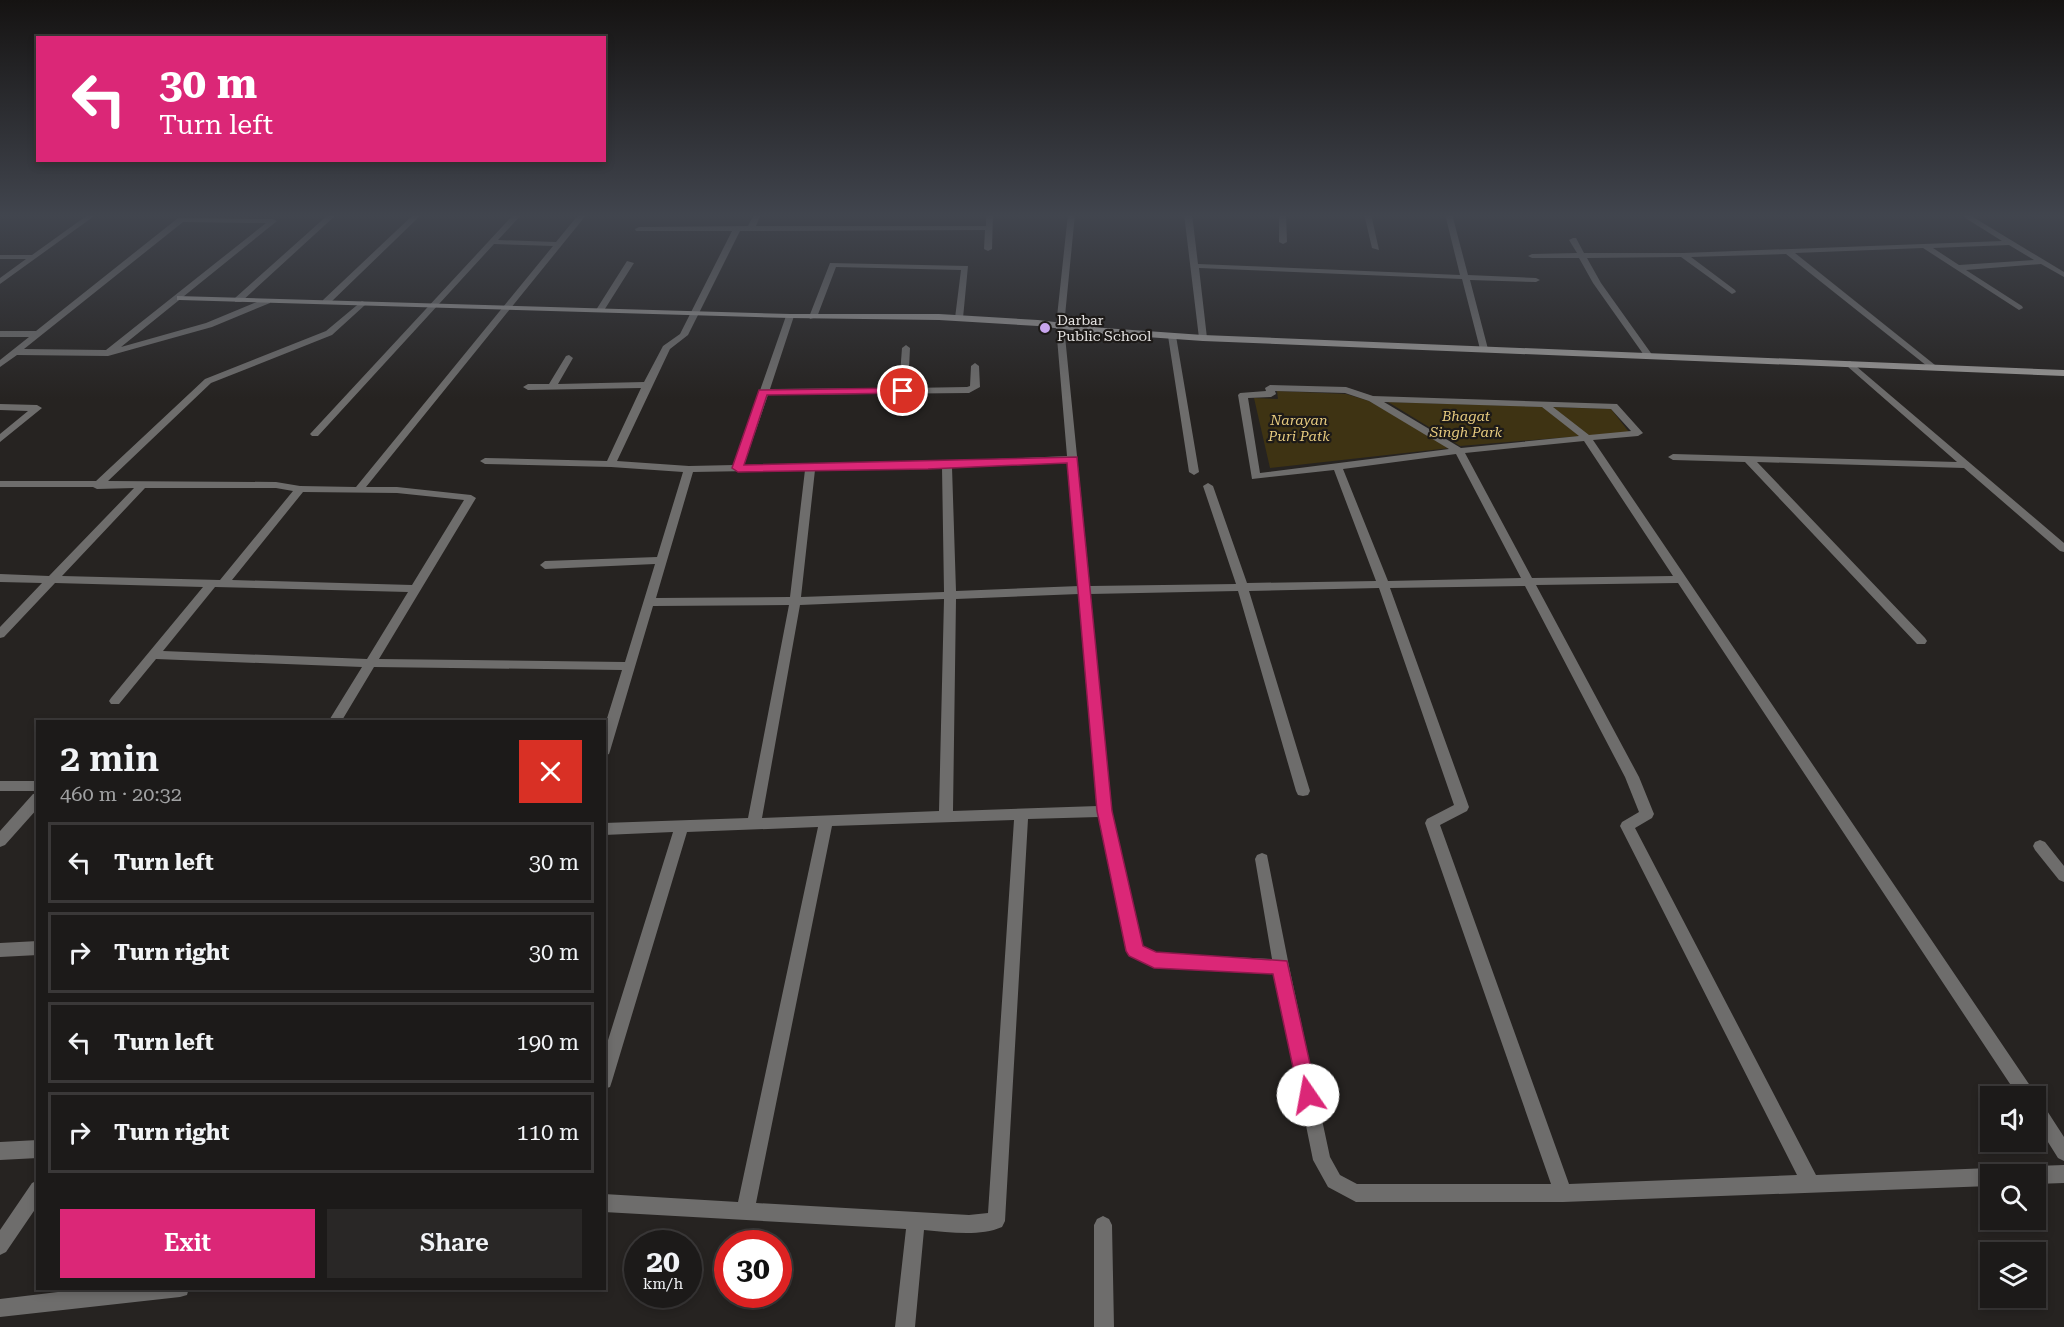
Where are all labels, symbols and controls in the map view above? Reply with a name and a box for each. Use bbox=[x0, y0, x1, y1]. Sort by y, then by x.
text: 30 m bbox=[159, 59, 257, 108]
icon: left bbox=[60, 60, 138, 138]
text: Turn left bbox=[159, 109, 273, 141]
place label: Darbar Public School bbox=[1057, 312, 1152, 344]
marker: Darbar Public School bbox=[1038, 321, 1052, 335]
pin bbox=[877, 365, 928, 416]
icon: arrive bbox=[886, 374, 919, 407]
park label: Bhagat Singh Park bbox=[1429, 408, 1503, 440]
park label: Narayan Puri Patk bbox=[1267, 412, 1330, 444]
text: 2 min bbox=[60, 738, 159, 780]
button: close bbox=[519, 740, 582, 803]
text: 460 m · 20:32 bbox=[60, 782, 182, 806]
icon: left bbox=[63, 846, 96, 879]
text: Turn left bbox=[114, 850, 214, 875]
text: 30 m bbox=[529, 850, 579, 875]
icon: right bbox=[63, 936, 96, 969]
text: Turn right bbox=[114, 940, 229, 965]
text: 30 m bbox=[529, 940, 579, 965]
icon: left bbox=[63, 1026, 96, 1059]
text: Turn left bbox=[114, 1030, 214, 1055]
text: 190 m bbox=[516, 1030, 579, 1055]
position arrow bbox=[1276, 1063, 1340, 1127]
map controls bbox=[1980, 1086, 2046, 1308]
button: sound bbox=[1980, 1086, 2046, 1152]
icon: right bbox=[63, 1116, 96, 1149]
text: Turn right bbox=[114, 1120, 229, 1145]
text: 110 m bbox=[516, 1120, 579, 1145]
button: search bbox=[1980, 1164, 2046, 1230]
button: Exit bbox=[60, 1209, 315, 1278]
button: Share bbox=[327, 1209, 582, 1278]
speed limit sign: 30 bbox=[714, 1230, 792, 1308]
button: layers bbox=[1980, 1242, 2046, 1308]
text: 20 bbox=[646, 1244, 680, 1279]
text: km/h bbox=[643, 1275, 683, 1293]

